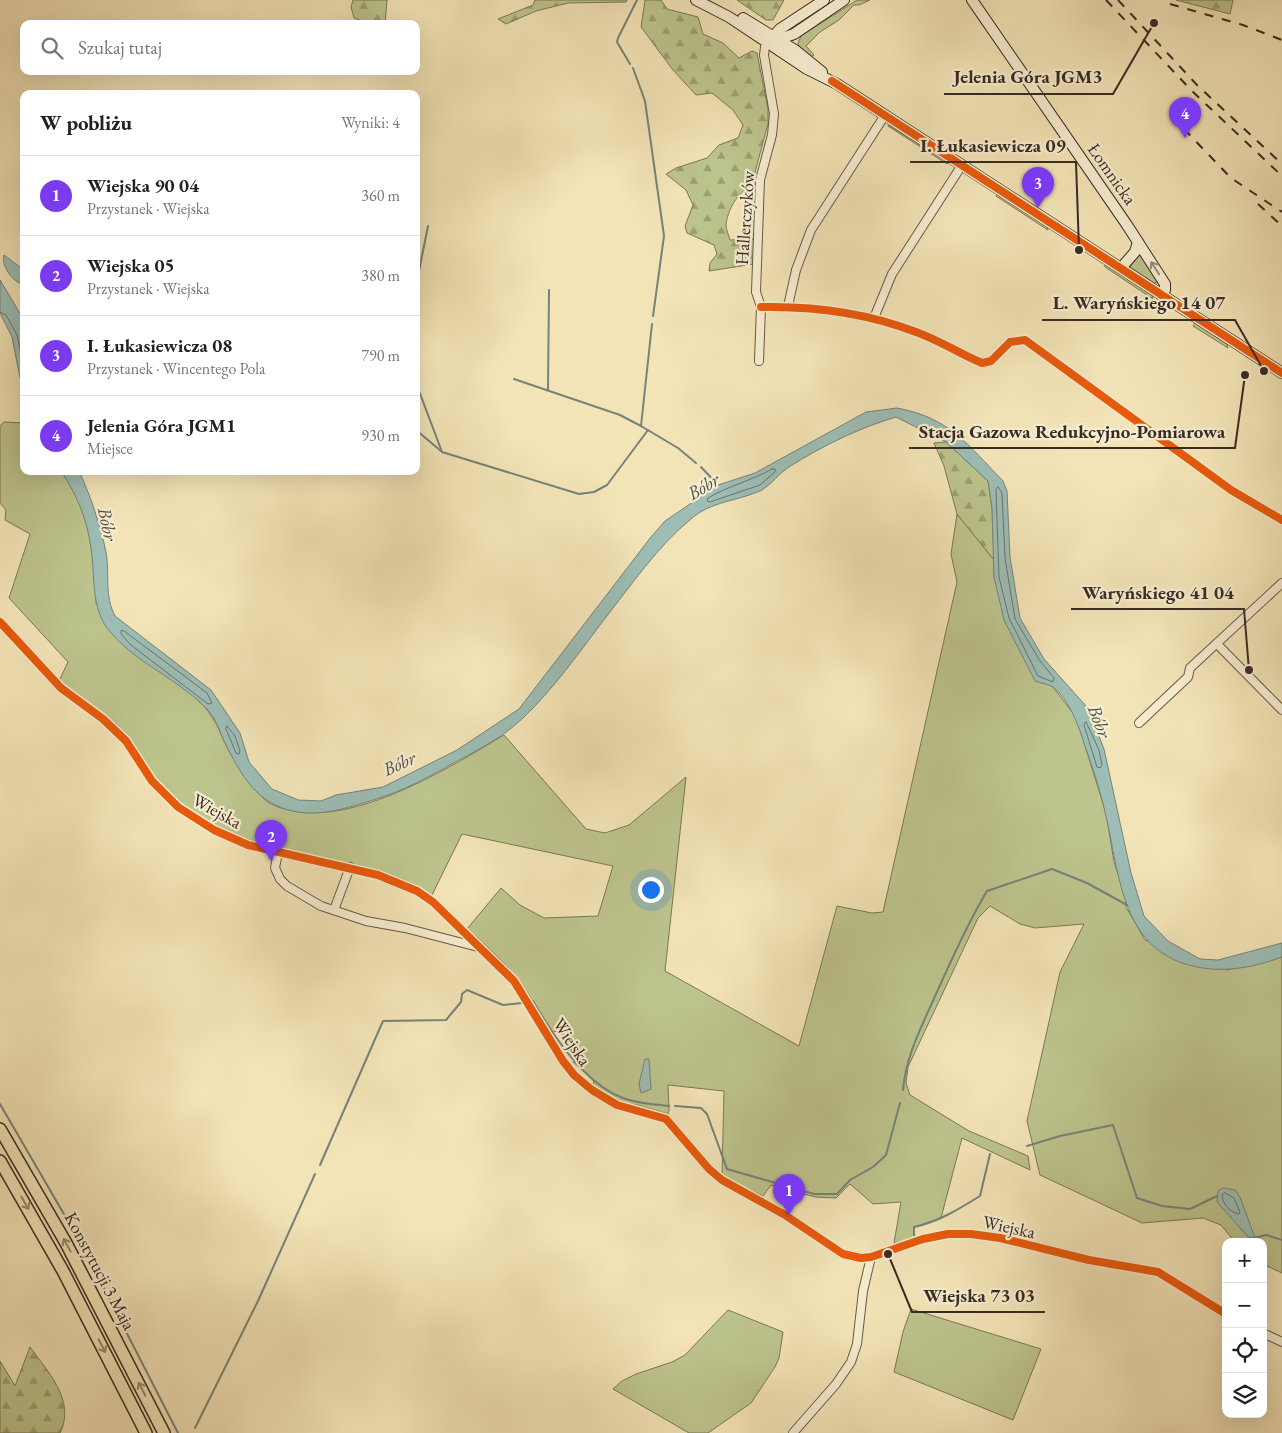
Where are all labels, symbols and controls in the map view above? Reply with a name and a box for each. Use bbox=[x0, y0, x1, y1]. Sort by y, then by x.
search box bbox=[20, 20, 420, 75]
icon: search bbox=[38, 34, 66, 62]
text: Szukaj tutaj bbox=[78, 35, 162, 60]
callout: Jelenia Góra JGM3 bbox=[944, 60, 1113, 94]
text: Jelenia Góra JGM3 bbox=[951, 64, 1103, 89]
pin: 4 bbox=[1169, 97, 1201, 138]
text: W pobliżu bbox=[40, 109, 132, 136]
text: Wyniki: 4 bbox=[341, 112, 400, 133]
callout: I. Łukasiewicza 09 bbox=[910, 128, 1076, 162]
text: I. Łukasiewicza 09 bbox=[920, 133, 1066, 158]
street label: Łomnicka bbox=[1083, 138, 1142, 210]
pin: 3 bbox=[1022, 167, 1054, 208]
street label: Hallerczyków bbox=[730, 169, 759, 266]
text: Wiejska 90 04 bbox=[87, 173, 199, 198]
text: 1 bbox=[52, 185, 60, 206]
text: 360 m bbox=[361, 185, 400, 206]
text: Przystanek · Wiejska bbox=[87, 198, 210, 219]
text: Wiejska 05 bbox=[87, 253, 175, 278]
one-way arrow bbox=[1150, 261, 1160, 275]
text: 2 bbox=[52, 265, 60, 286]
text: 380 m bbox=[361, 265, 400, 286]
text: Przystanek · Wiejska bbox=[87, 278, 210, 299]
callout: L. Waryńskiego 14 07 bbox=[1042, 286, 1235, 320]
text: L. Waryńskiego 14 07 bbox=[1053, 290, 1226, 315]
text: I. Łukasiewicza 08 bbox=[87, 333, 232, 358]
text: 3 bbox=[52, 345, 60, 366]
text: 790 m bbox=[361, 345, 400, 366]
text: Przystanek · Wincentego Pola bbox=[87, 358, 265, 379]
text: Jelenia Góra JGM1 bbox=[87, 413, 236, 438]
callout: Stacja Gazowa Redukcyjno-Pomiarowa bbox=[909, 414, 1235, 448]
text: Stacja Gazowa Redukcyjno-Pomiarowa bbox=[919, 419, 1226, 444]
text: 4 bbox=[52, 425, 60, 446]
text: 930 m bbox=[361, 425, 400, 446]
text: Miejsce bbox=[87, 438, 133, 459]
water label: Bóbr bbox=[682, 467, 725, 506]
water label: Bóbr bbox=[92, 504, 123, 544]
callout: Waryńskiego 41 04 bbox=[1071, 575, 1244, 609]
text: Waryńskiego 41 04 bbox=[1082, 580, 1235, 605]
water label: Bóbr bbox=[1082, 700, 1117, 742]
water label: Bóbr bbox=[378, 745, 420, 782]
street label: Wiejska bbox=[188, 788, 247, 834]
pin: 2 bbox=[255, 820, 287, 861]
your location bbox=[638, 877, 664, 903]
street label: Wiejska bbox=[548, 1013, 597, 1071]
pin: 1 bbox=[773, 1174, 805, 1215]
one-way arrow bbox=[20, 1195, 30, 1210]
street label: Konstytucji 3 Maja bbox=[60, 1208, 142, 1334]
street label: Wiejska bbox=[981, 1210, 1038, 1243]
one-way arrow bbox=[62, 1238, 72, 1253]
map controls bbox=[1222, 1238, 1267, 1418]
button: + bbox=[1222, 1238, 1267, 1283]
callout: Wiejska 73 03 bbox=[912, 1278, 1045, 1312]
text: Wiejska 73 03 bbox=[923, 1283, 1035, 1308]
button: − bbox=[1222, 1283, 1267, 1328]
button: locate bbox=[1222, 1328, 1267, 1373]
one-way arrow bbox=[98, 1338, 107, 1353]
button: layers bbox=[1222, 1373, 1267, 1418]
one-way arrow bbox=[137, 1382, 146, 1397]

